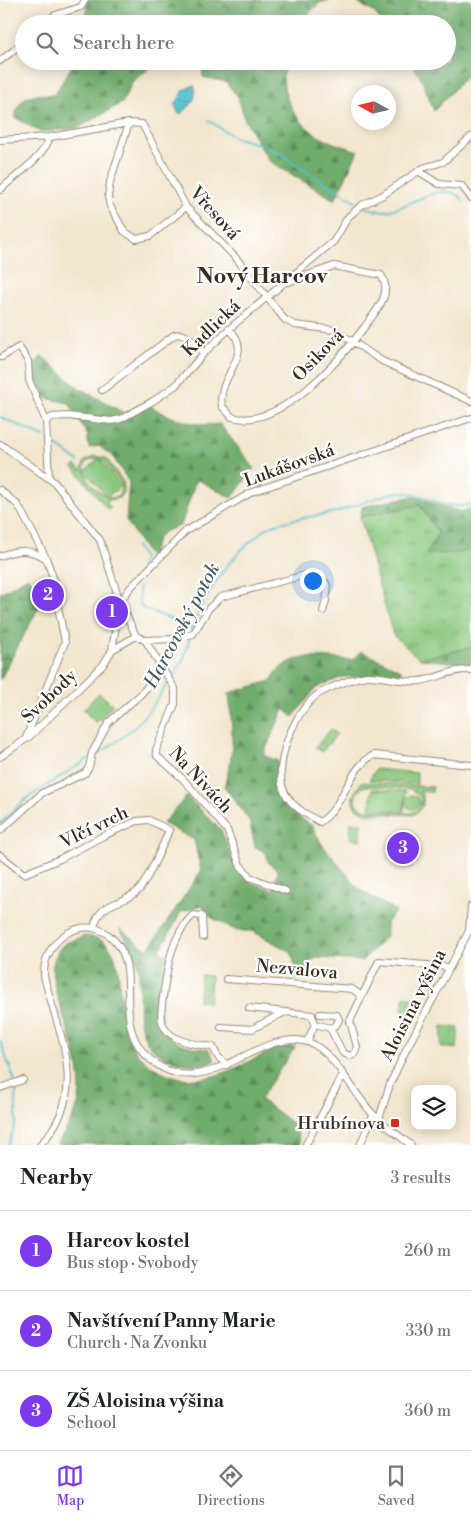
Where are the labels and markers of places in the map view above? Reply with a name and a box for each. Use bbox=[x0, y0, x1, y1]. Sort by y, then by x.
pin: 2 bbox=[32, 576, 64, 614]
pin: 1 bbox=[96, 593, 128, 631]
pin: 3 bbox=[387, 829, 419, 867]
place label: Hrubínova bbox=[297, 1112, 386, 1135]
marker: Hrubínova bbox=[389, 1117, 401, 1129]

